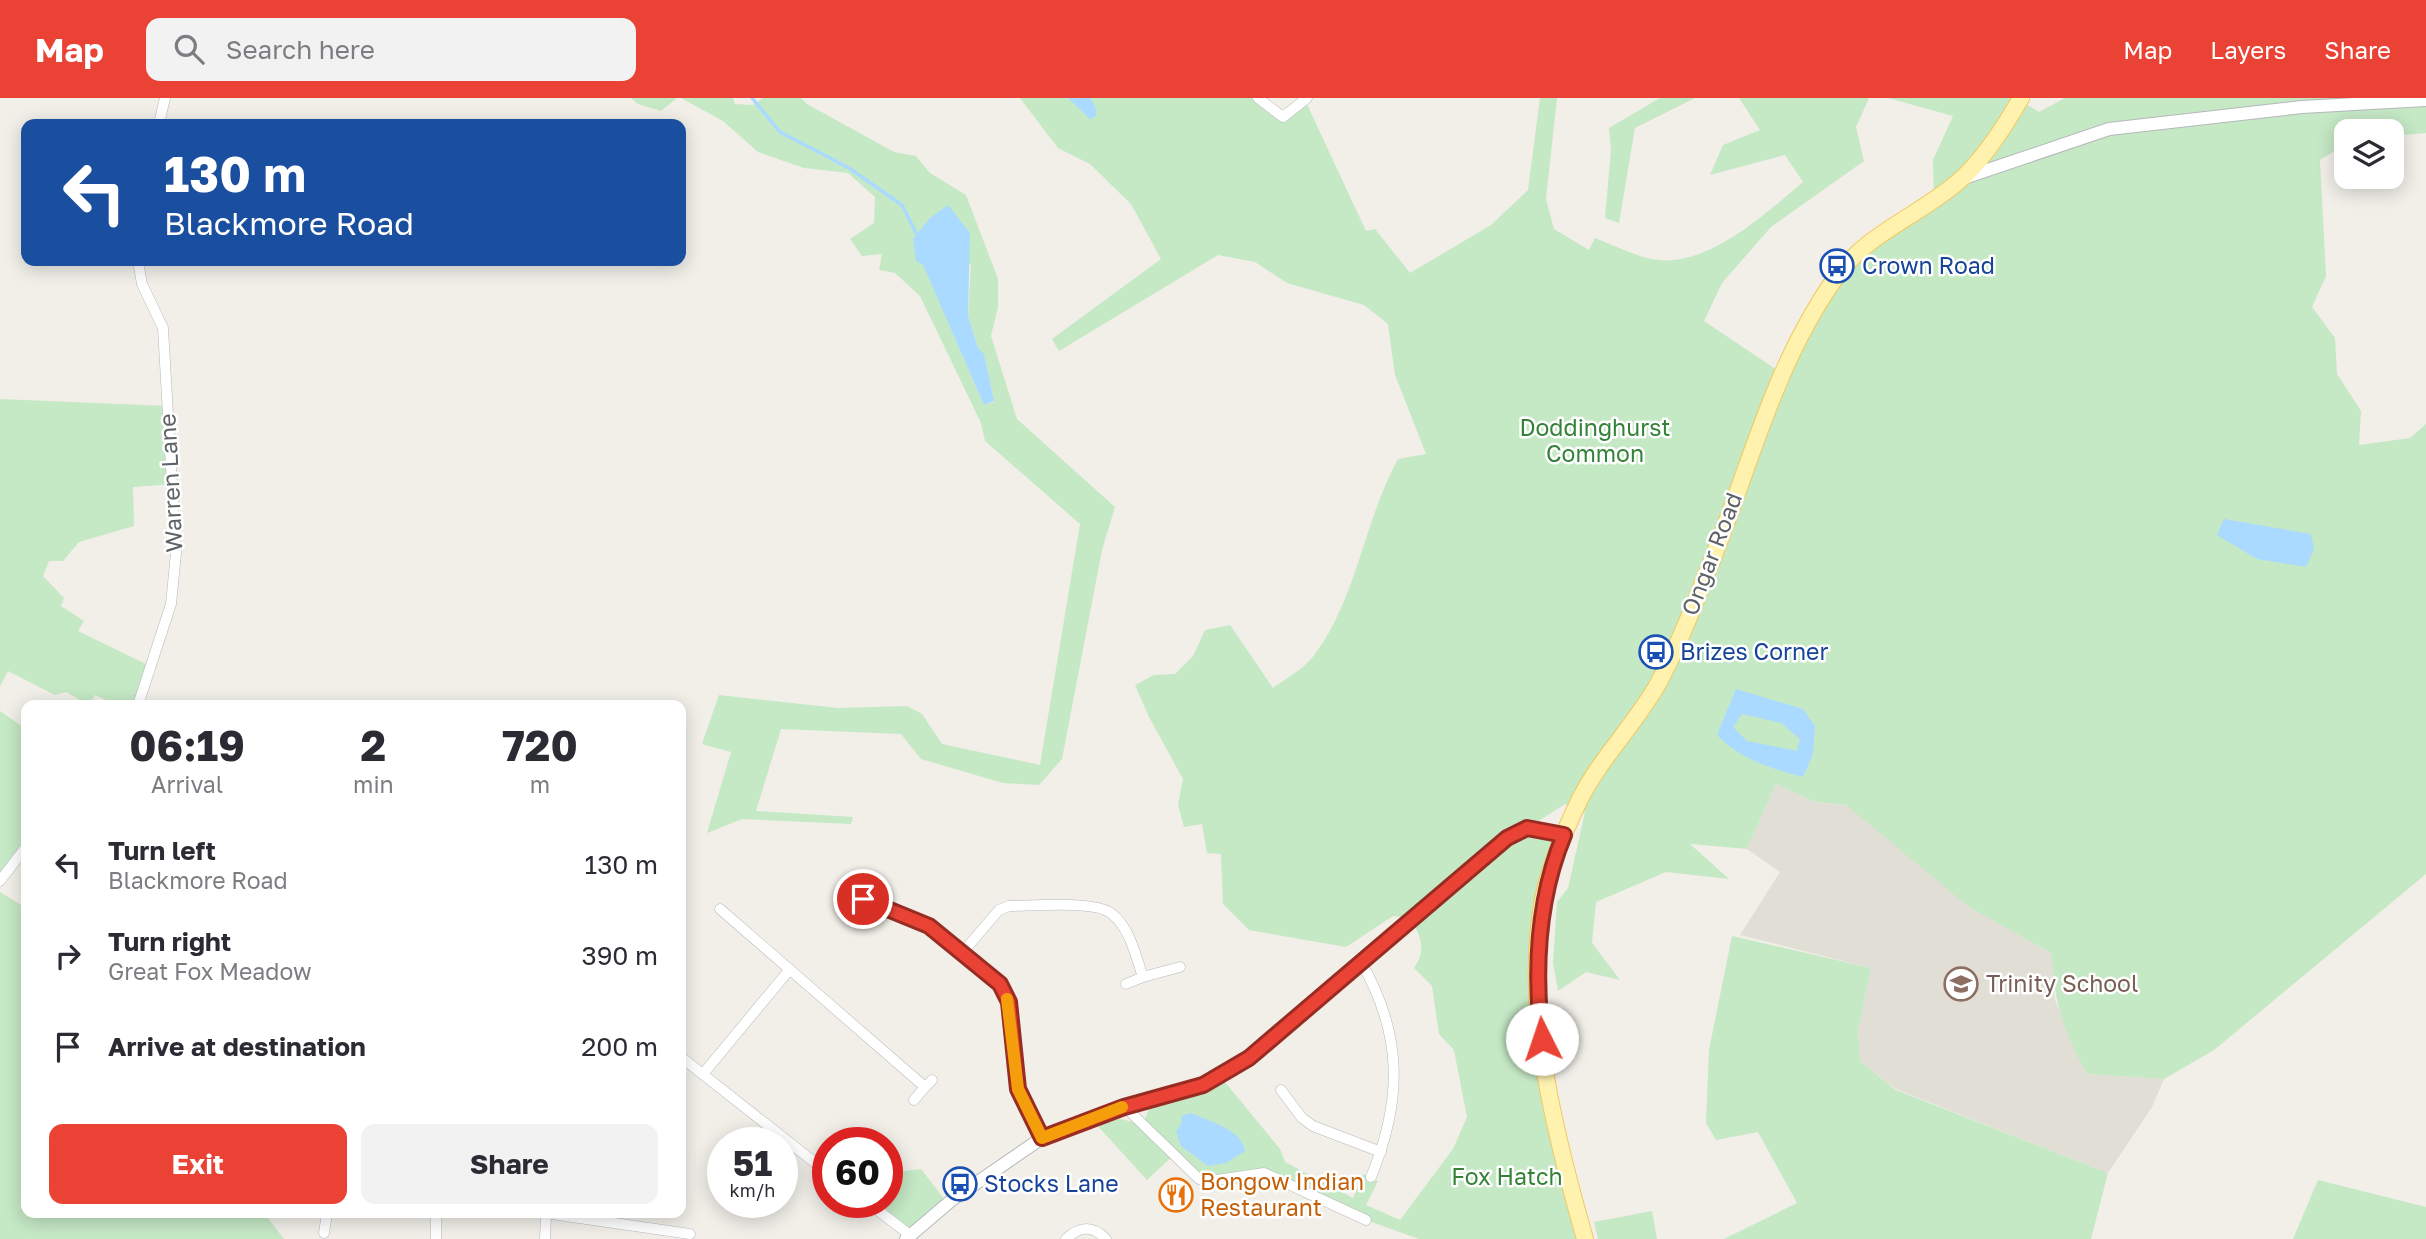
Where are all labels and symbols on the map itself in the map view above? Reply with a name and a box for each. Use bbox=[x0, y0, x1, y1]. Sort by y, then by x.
bus stop icon: Crown Road bbox=[1818, 247, 1856, 285]
place label: Crown Road bbox=[1862, 251, 1995, 279]
street label: Warren Lane bbox=[152, 413, 188, 553]
park label: Doddinghurst Common bbox=[1519, 413, 1671, 467]
street label: Ongar Road bbox=[1675, 488, 1747, 619]
bus stop icon: Brizes Corner bbox=[1637, 633, 1675, 671]
place label: Brizes Corner bbox=[1680, 637, 1828, 665]
pin bbox=[833, 869, 893, 929]
school or university icon: Trinity School bbox=[1942, 965, 1980, 1003]
place label: Trinity School bbox=[1986, 969, 2138, 997]
position arrow bbox=[1505, 1002, 1579, 1076]
speed limit sign: 60 bbox=[812, 1127, 903, 1218]
park label: Fox Hatch bbox=[1451, 1162, 1563, 1190]
bus stop icon: Stocks Lane bbox=[941, 1165, 979, 1203]
place label: Bongow Indian Restaurant bbox=[1200, 1167, 1364, 1221]
place label: Stocks Lane bbox=[984, 1169, 1119, 1197]
restaurant icon: Bongow Indian Restaurant bbox=[1157, 1176, 1195, 1214]

